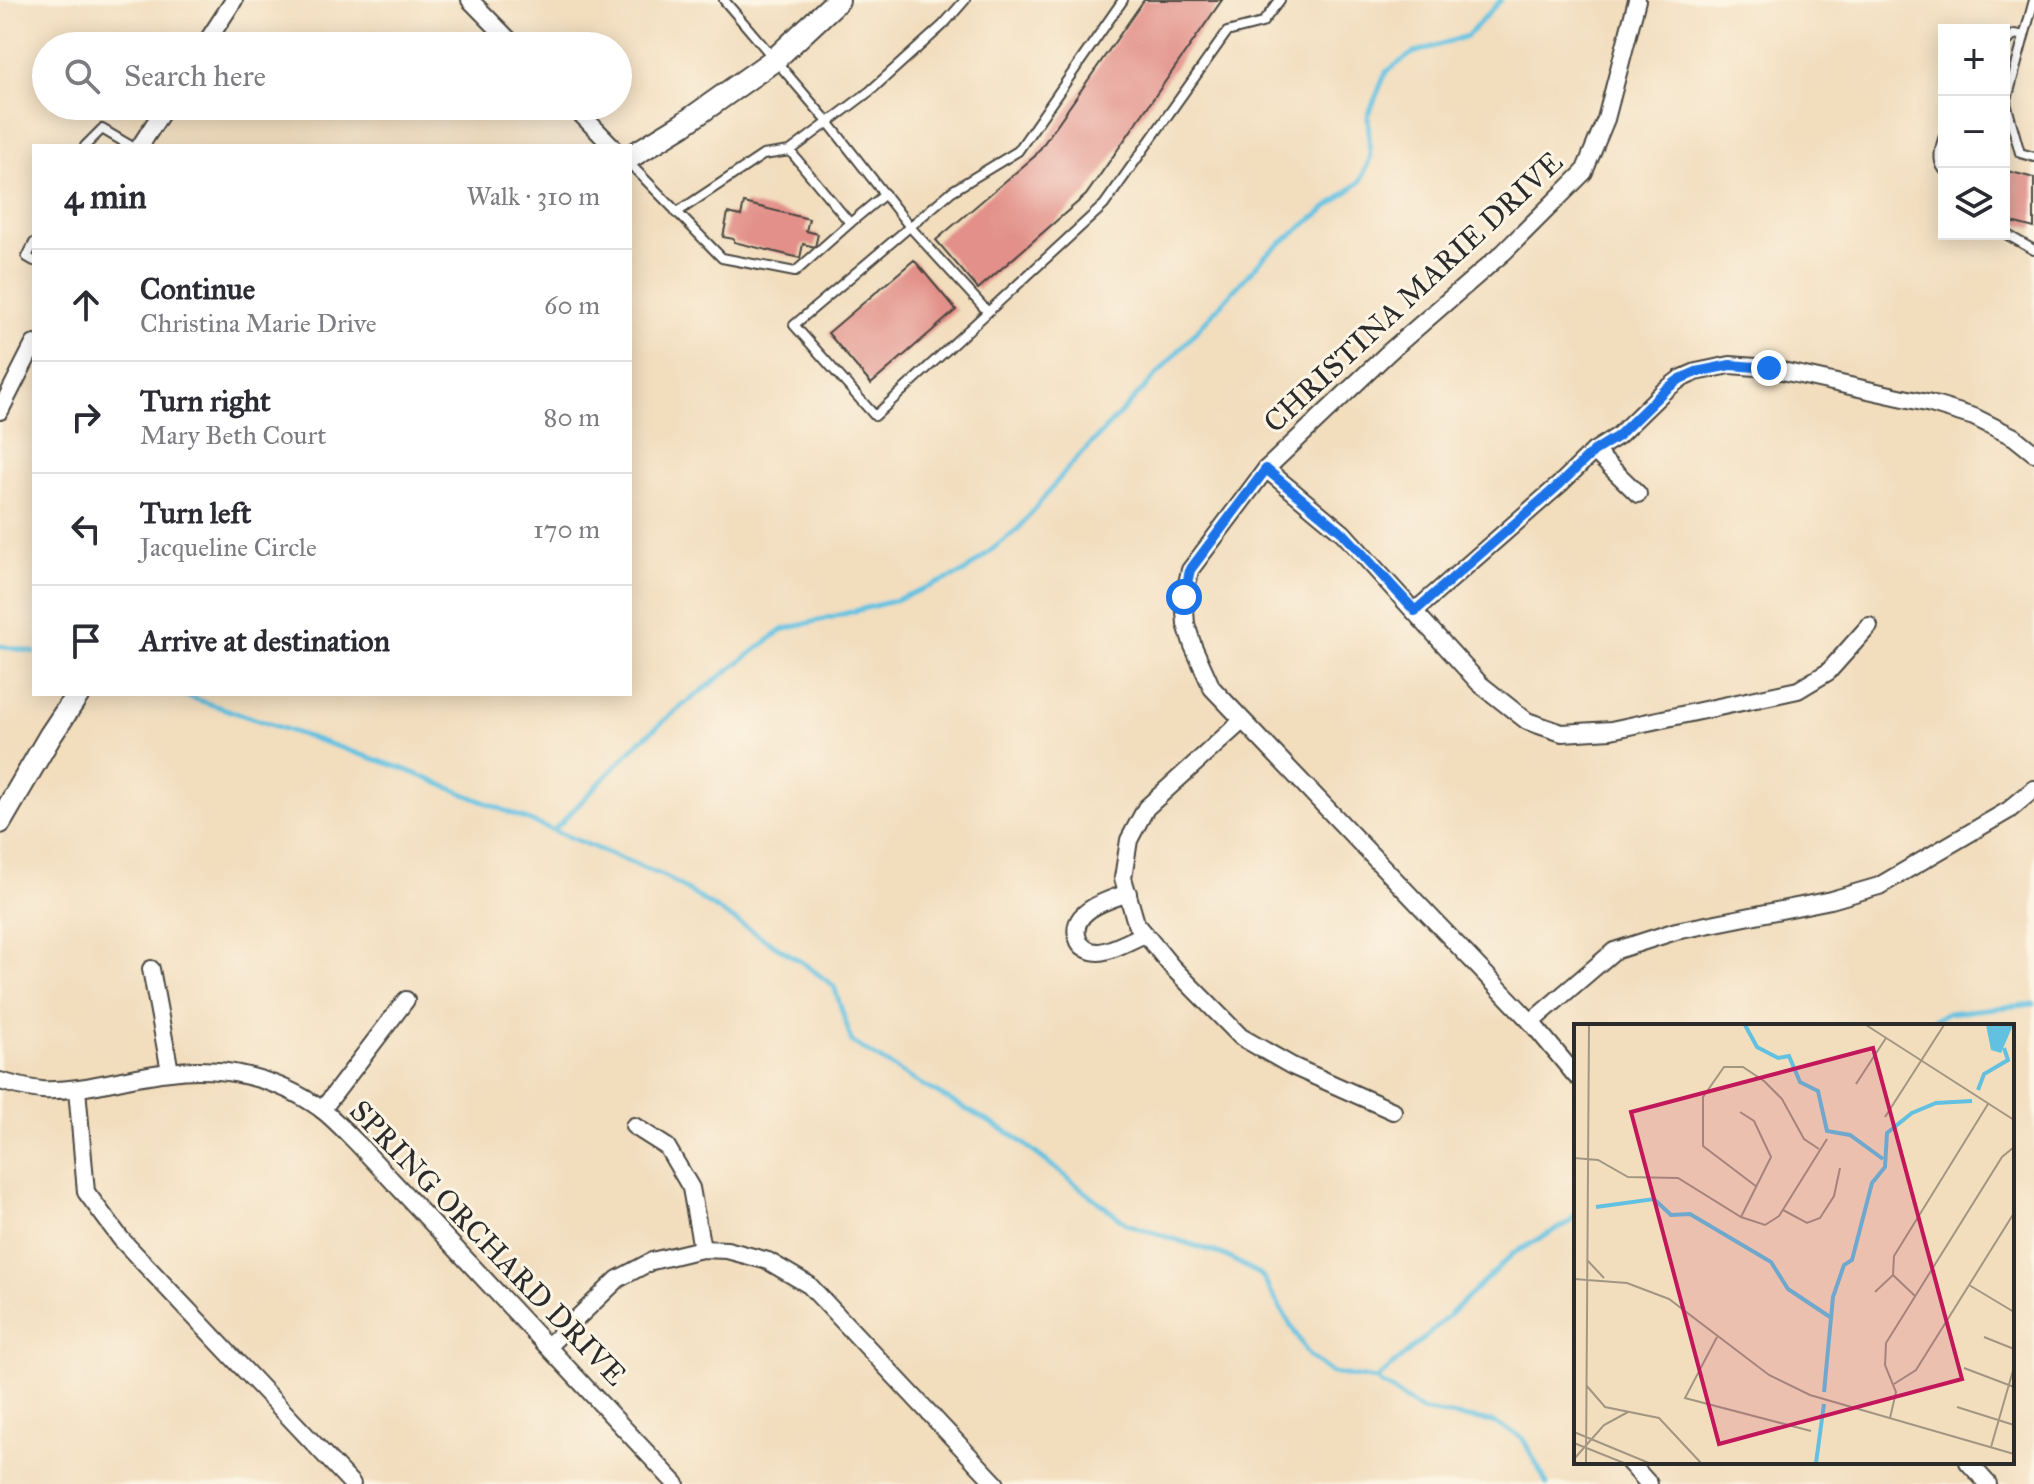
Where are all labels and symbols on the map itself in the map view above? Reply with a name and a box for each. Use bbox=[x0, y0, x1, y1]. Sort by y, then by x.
street label: CHRISTINA MARIE DRIVE bbox=[1256, 144, 1570, 440]
route end bbox=[1751, 350, 1787, 386]
route start bbox=[1166, 579, 1202, 615]
inset map bbox=[1574, 1024, 2014, 1464]
street label: SPRING ORCHARD DRIVE bbox=[342, 1093, 634, 1393]

